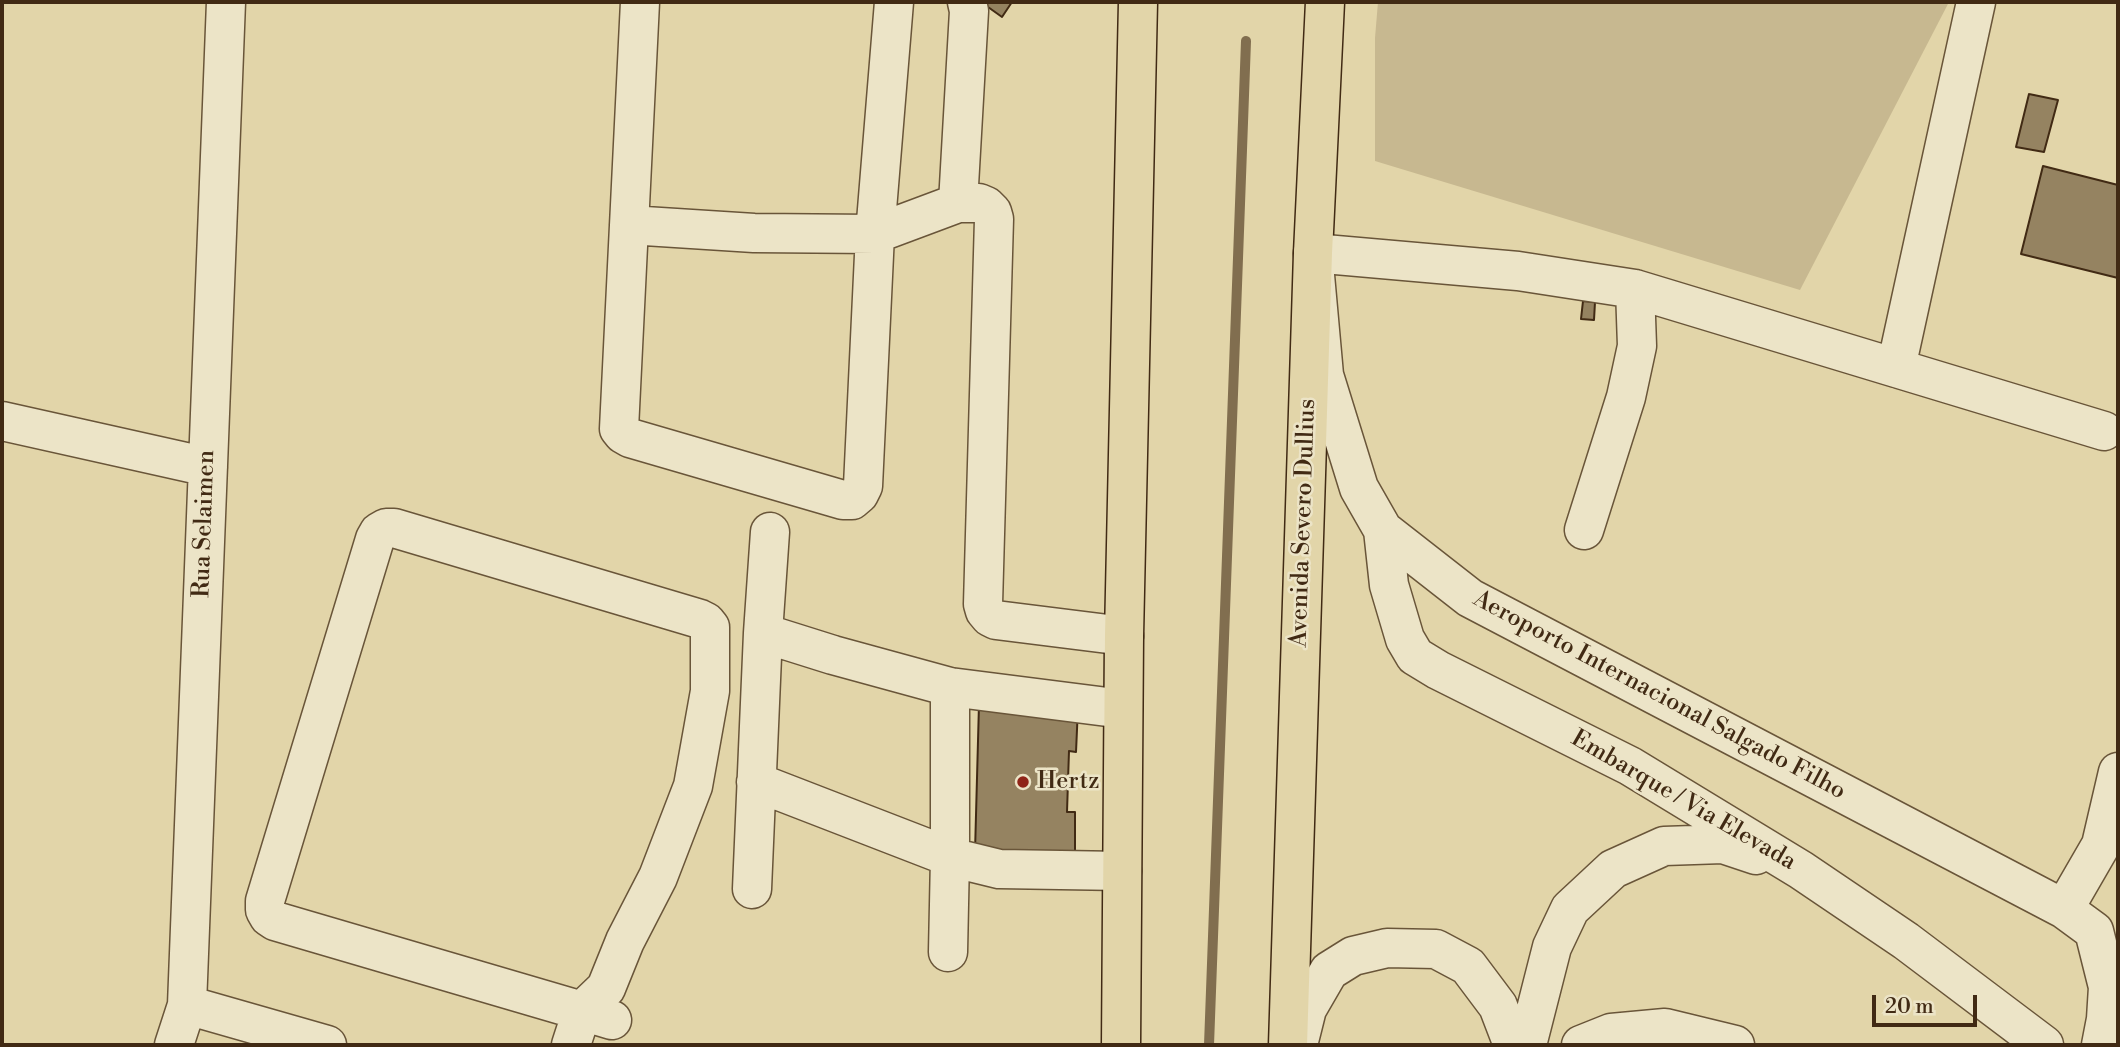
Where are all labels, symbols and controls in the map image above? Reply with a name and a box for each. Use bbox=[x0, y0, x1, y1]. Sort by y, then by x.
street label: Avenida Severo Dullius bbox=[1285, 398, 1323, 648]
street label: Rua Selaimen bbox=[188, 450, 222, 598]
street label: Aeroporto Internacional Salgado Filho bbox=[1468, 585, 1850, 807]
street label: Embarque / Via Elevada bbox=[1565, 725, 1801, 877]
place label: Hertz bbox=[1037, 768, 1099, 796]
marker: Hertz bbox=[1015, 774, 1031, 790]
scale bar bbox=[1875, 981, 1980, 1025]
text: 20 m bbox=[1885, 994, 1934, 1020]

